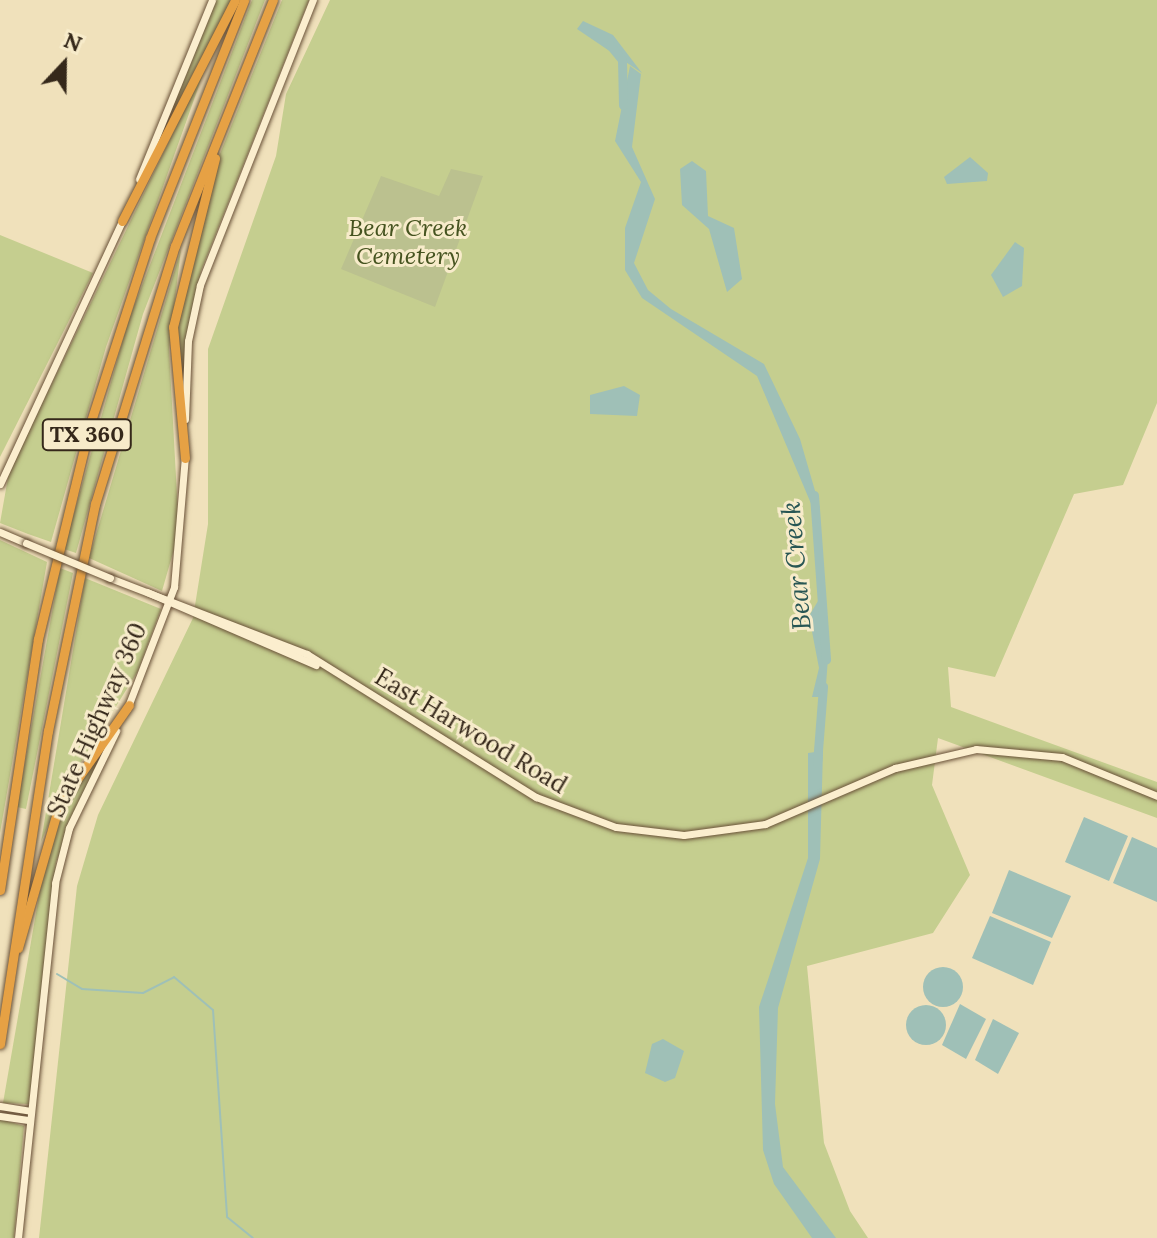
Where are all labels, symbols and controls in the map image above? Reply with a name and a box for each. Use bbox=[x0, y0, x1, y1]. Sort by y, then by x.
north arrow bbox=[24, 24, 104, 104]
text: N bbox=[60, 26, 86, 58]
park label: Bear Creek Cemetery bbox=[348, 214, 468, 270]
road number: TX 360 bbox=[41, 417, 133, 453]
water label: Bear Creek bbox=[775, 500, 817, 632]
street label: State Highway 360 bbox=[41, 619, 153, 821]
street label: East Harwood Road bbox=[370, 662, 572, 800]

